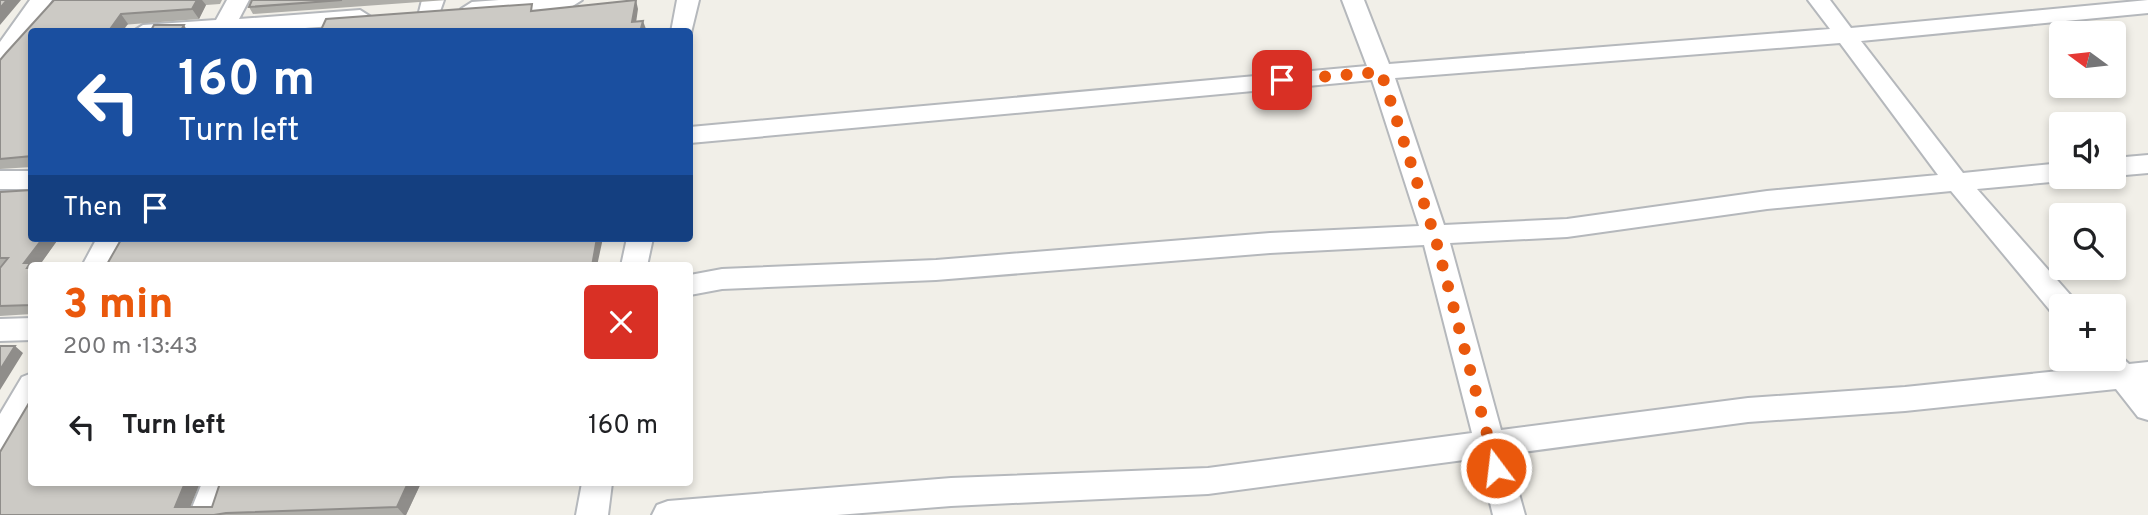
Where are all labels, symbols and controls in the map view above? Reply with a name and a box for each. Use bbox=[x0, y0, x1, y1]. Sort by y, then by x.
north arrow bbox=[2049, 21, 2126, 98]
map controls bbox=[2049, 21, 2126, 371]
pin bbox=[1252, 50, 1312, 110]
text: 160 m bbox=[178, 51, 315, 113]
icon: left bbox=[63, 56, 154, 147]
icon: arrive bbox=[1263, 61, 1301, 99]
text: Turn left bbox=[178, 112, 299, 152]
button: sound bbox=[2049, 112, 2126, 189]
icon: arrive bbox=[136, 189, 174, 227]
text: Then bbox=[63, 192, 122, 225]
button: search bbox=[2049, 203, 2126, 280]
text: 3 min bbox=[63, 280, 174, 333]
button: close bbox=[584, 285, 658, 359]
button: + bbox=[2049, 294, 2126, 371]
text: 200 m · 13:43 bbox=[63, 333, 198, 362]
icon: left bbox=[63, 408, 101, 446]
text: Turn left bbox=[122, 410, 226, 443]
text: 160 m bbox=[588, 410, 658, 443]
position arrow bbox=[1459, 431, 1533, 505]

